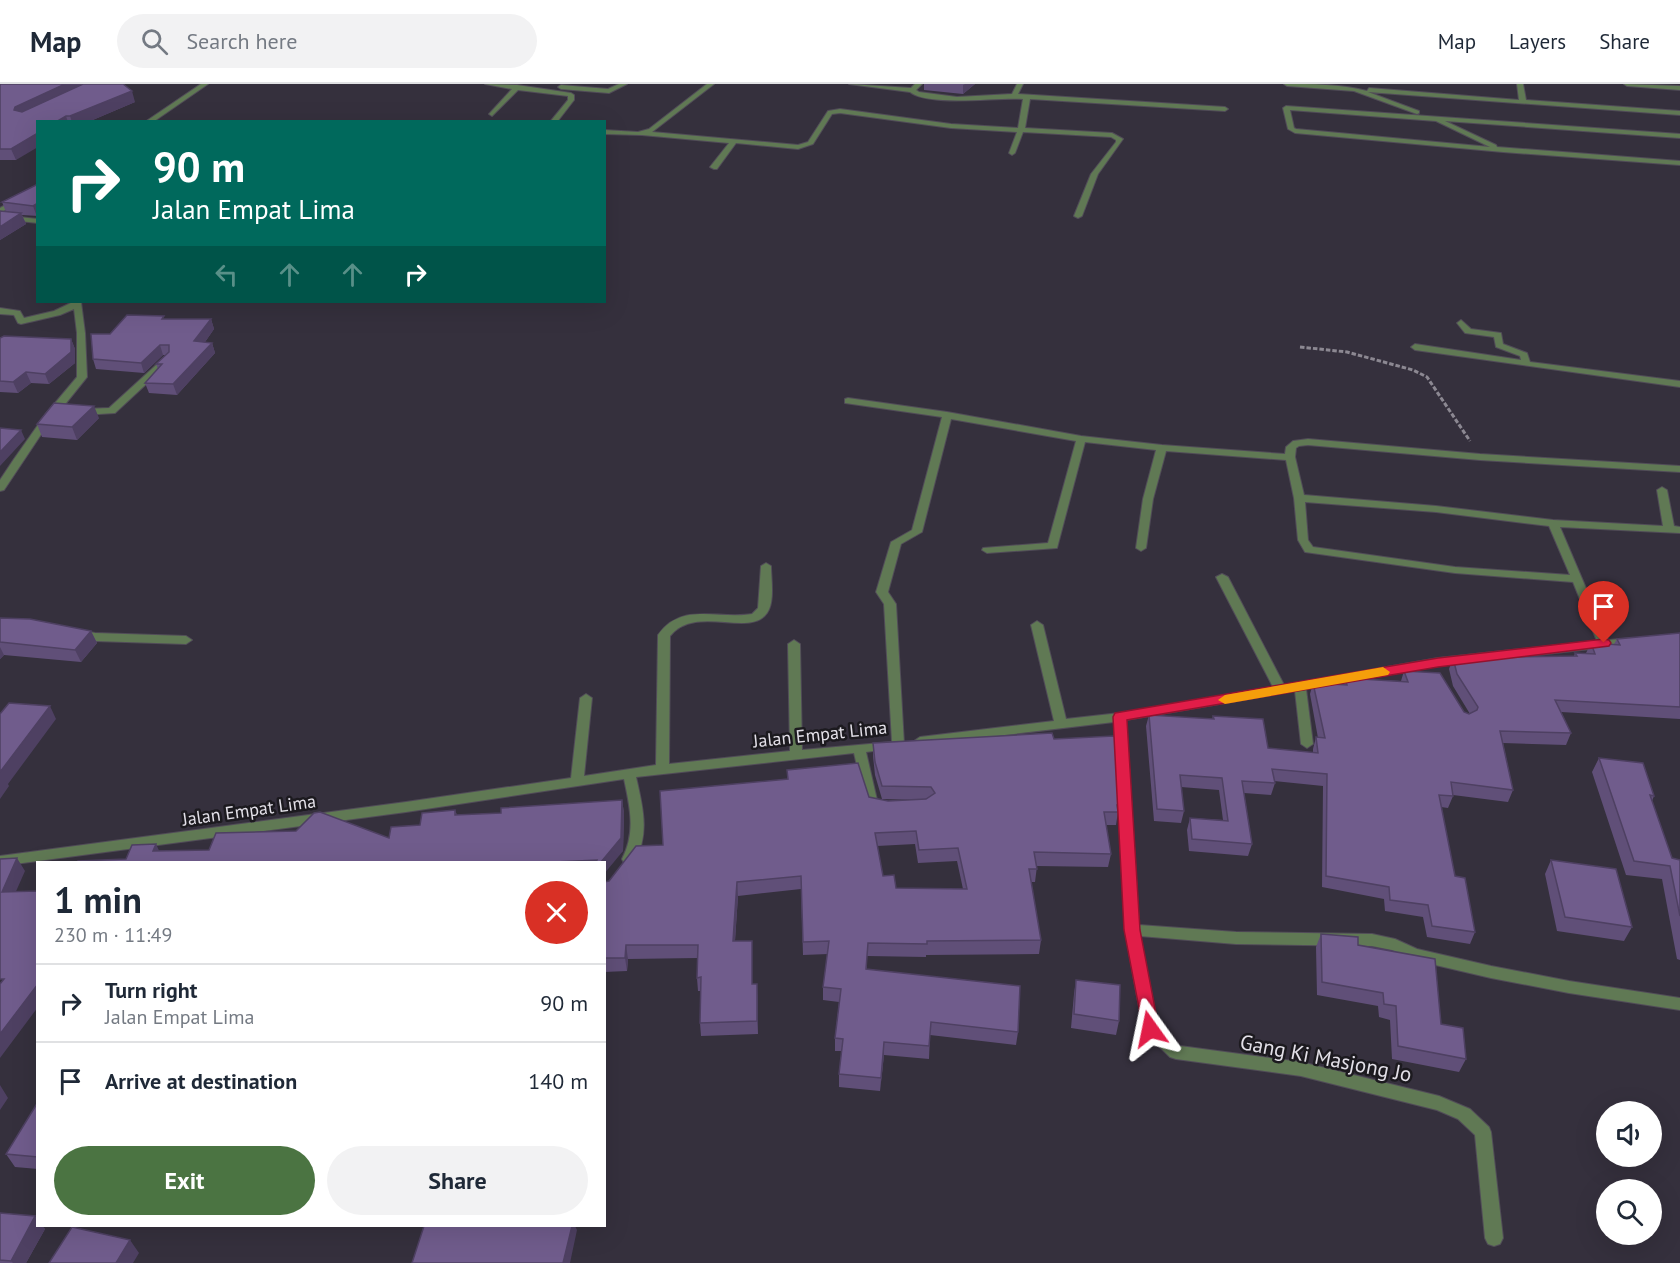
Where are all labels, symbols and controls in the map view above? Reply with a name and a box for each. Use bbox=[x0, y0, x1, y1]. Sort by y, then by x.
search box bbox=[117, 14, 537, 68]
text: Map bbox=[30, 23, 81, 60]
icon: search bbox=[138, 25, 171, 58]
text: Search here bbox=[186, 27, 297, 55]
text: Map bbox=[1438, 28, 1476, 55]
text: Layers bbox=[1509, 28, 1566, 55]
text: Share bbox=[1599, 28, 1650, 55]
text: 90 m bbox=[153, 139, 245, 194]
icon: right bbox=[54, 144, 132, 222]
text: Jalan Empat Lima bbox=[153, 192, 355, 226]
icon: left bbox=[210, 258, 243, 291]
icon: ahead bbox=[273, 258, 306, 291]
icon: ahead bbox=[336, 258, 369, 291]
icon: right bbox=[399, 258, 432, 291]
pin bbox=[1578, 581, 1629, 643]
icon: arrive bbox=[1587, 590, 1620, 623]
street label: Jalan Empat Lima bbox=[751, 716, 888, 753]
street label: Jalan Empat Lima bbox=[180, 789, 317, 831]
text: 1 min bbox=[54, 876, 142, 923]
button: close bbox=[525, 881, 588, 944]
text: 230 m · 11:49 bbox=[54, 922, 172, 948]
text: Turn right bbox=[105, 976, 197, 1004]
icon: right bbox=[54, 987, 87, 1020]
text: 90 m bbox=[540, 989, 588, 1017]
position arrow bbox=[1118, 997, 1182, 1061]
text: Jalan Empat Lima bbox=[105, 1004, 254, 1030]
street label: Gang Ki Masjong Jo bbox=[1238, 1028, 1414, 1088]
icon: arrive bbox=[54, 1065, 87, 1098]
text: Arrive at destination bbox=[105, 1067, 297, 1095]
text: 140 m bbox=[528, 1067, 588, 1095]
map controls bbox=[1596, 1101, 1662, 1245]
button: sound bbox=[1596, 1101, 1662, 1167]
button: Exit bbox=[54, 1146, 315, 1215]
button: Share bbox=[327, 1146, 588, 1215]
button: search bbox=[1596, 1179, 1662, 1245]

